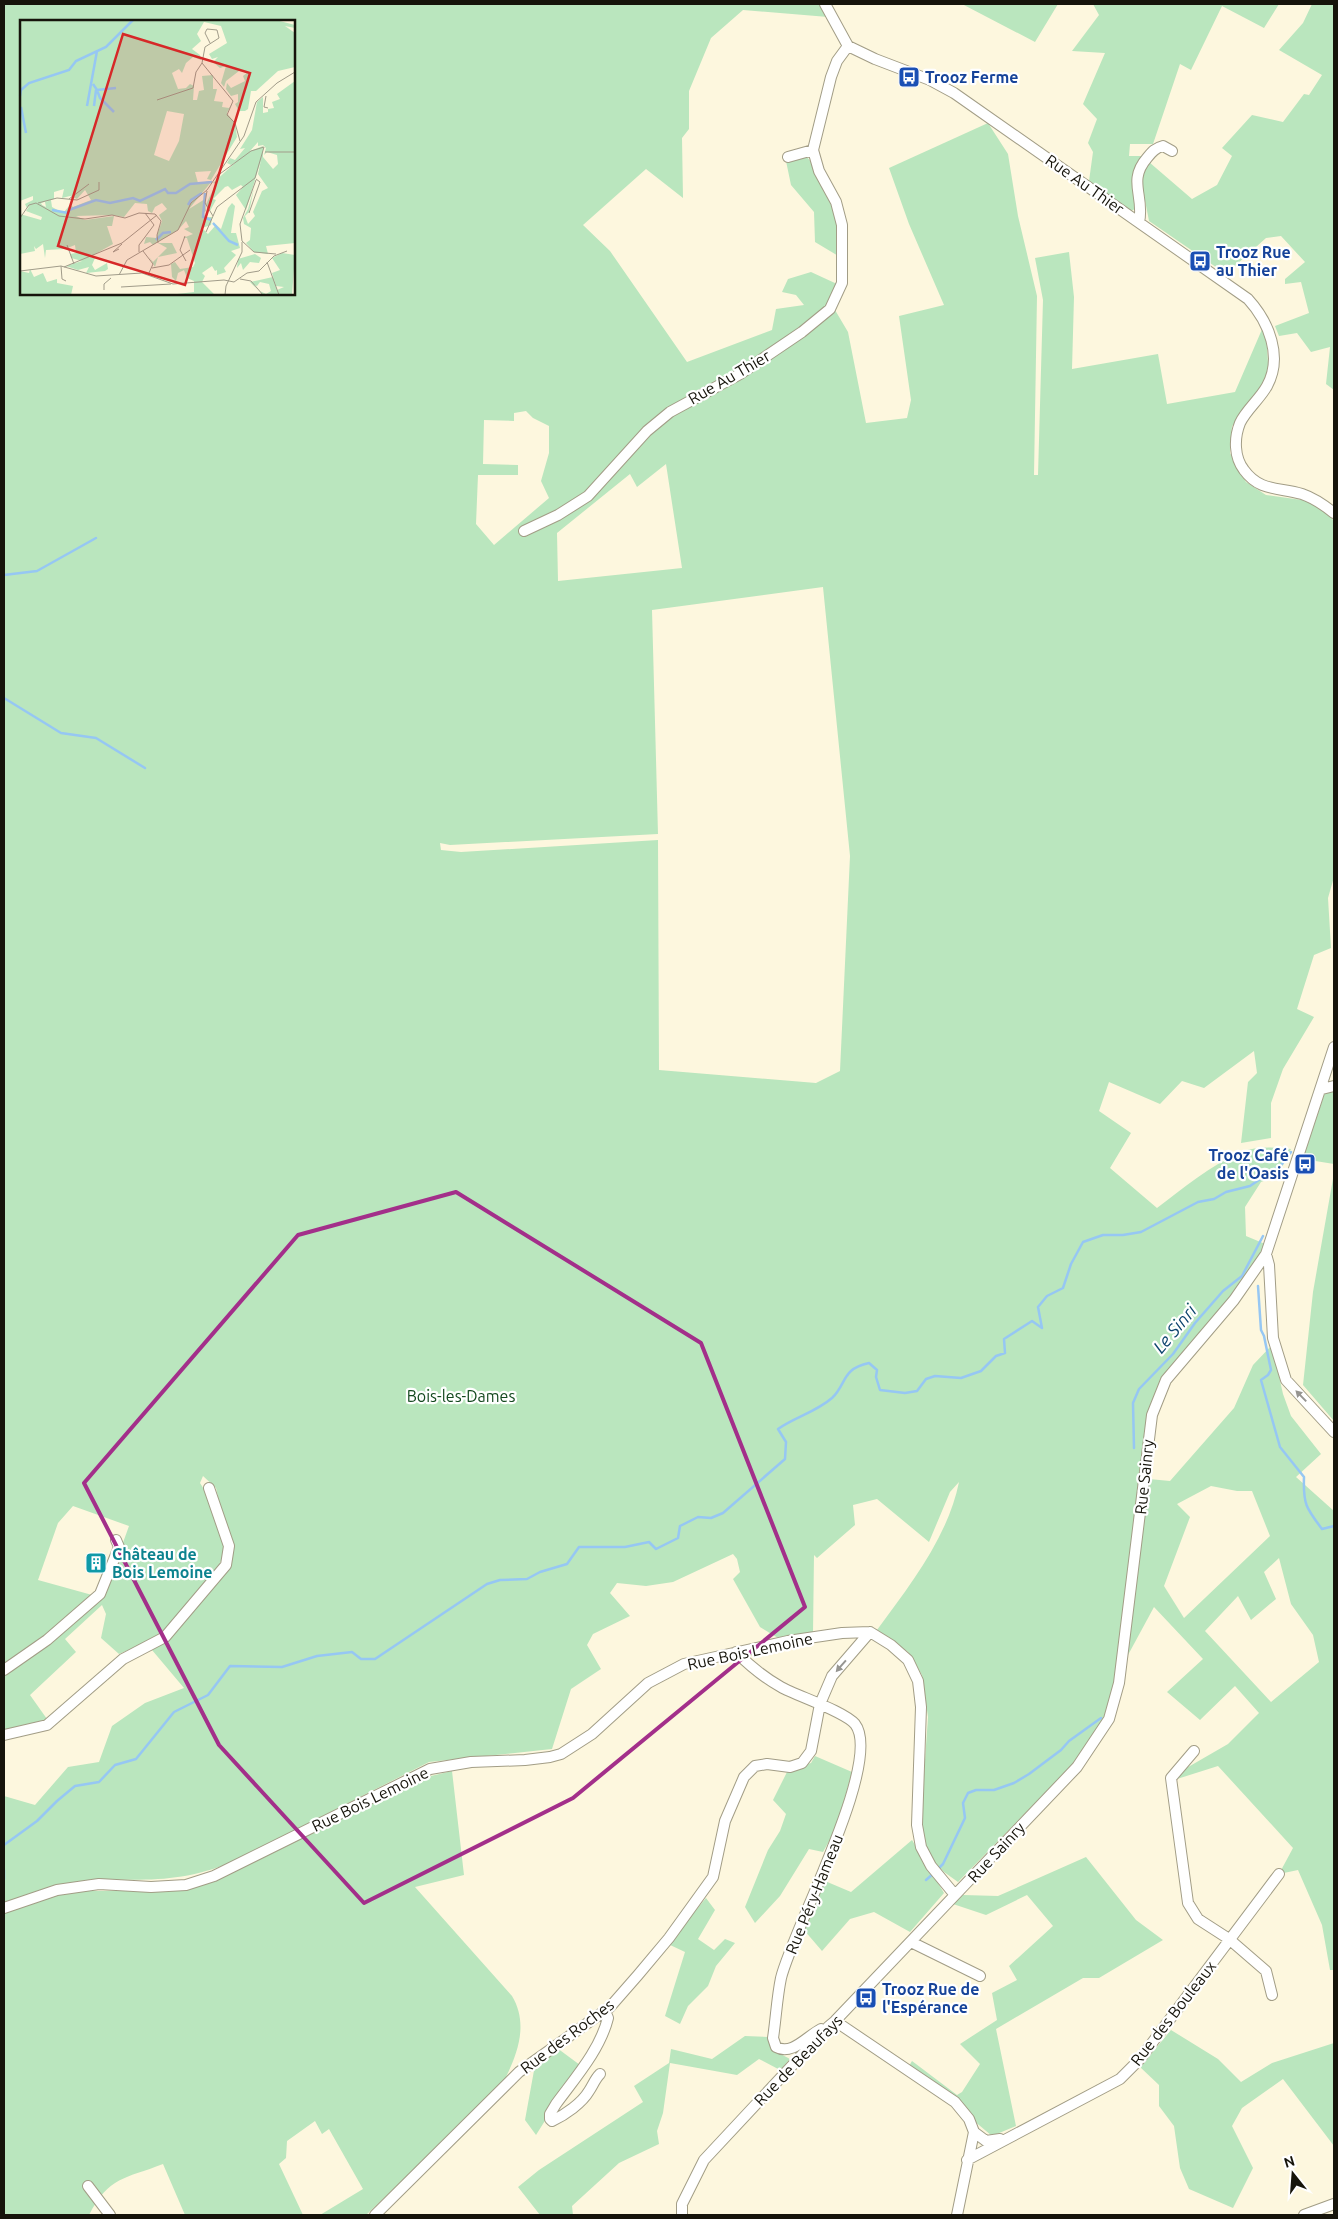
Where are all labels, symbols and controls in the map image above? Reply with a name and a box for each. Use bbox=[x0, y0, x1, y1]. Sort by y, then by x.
inset map bbox=[20, 20, 295, 295]
bus stop icon: Trooz Ferme bbox=[897, 65, 921, 89]
place label: Trooz Ferme bbox=[925, 68, 1019, 86]
street label: Rue Au Thier bbox=[1042, 150, 1128, 218]
place label: Trooz Rue au Thier bbox=[1216, 243, 1291, 279]
bus stop icon: Trooz Rue au Thier bbox=[1188, 249, 1212, 273]
street label: Rue Au Thier bbox=[685, 346, 773, 408]
place label: Trooz Café de l'Oasis bbox=[1208, 1146, 1289, 1182]
bus stop icon: Trooz Café de l'Oasis bbox=[1293, 1152, 1317, 1176]
water label: Le Sinri bbox=[1148, 1300, 1200, 1356]
park label: Bois-les-Dames bbox=[407, 1387, 515, 1405]
one-way arrow bbox=[1295, 1390, 1307, 1402]
street label: Rue Sainry bbox=[1131, 1438, 1157, 1515]
place label: Château de Bois Lemoine bbox=[112, 1545, 213, 1581]
building icon: Château de Bois Lemoine bbox=[84, 1551, 108, 1575]
street label: Rue Bois Lemoine bbox=[686, 1629, 814, 1673]
one-way arrow bbox=[835, 1659, 846, 1672]
street label: Rue Bois Lemoine bbox=[309, 1763, 431, 1835]
street label: Rue Sainry bbox=[964, 1818, 1028, 1886]
street label: Rue Péry-Hameau bbox=[782, 1831, 846, 1957]
street label: Rue des Bouleaux bbox=[1127, 1957, 1219, 2069]
place label: Trooz Rue de l'Espérance bbox=[882, 1980, 979, 2016]
bus stop icon: Trooz Rue de l'Espérance bbox=[854, 1986, 878, 2010]
street label: Rue des Roches bbox=[517, 1995, 617, 2077]
street label: Rue de Beaufays bbox=[750, 2011, 846, 2109]
north arrow bbox=[1268, 2149, 1318, 2199]
text: N bbox=[1282, 2152, 1297, 2171]

